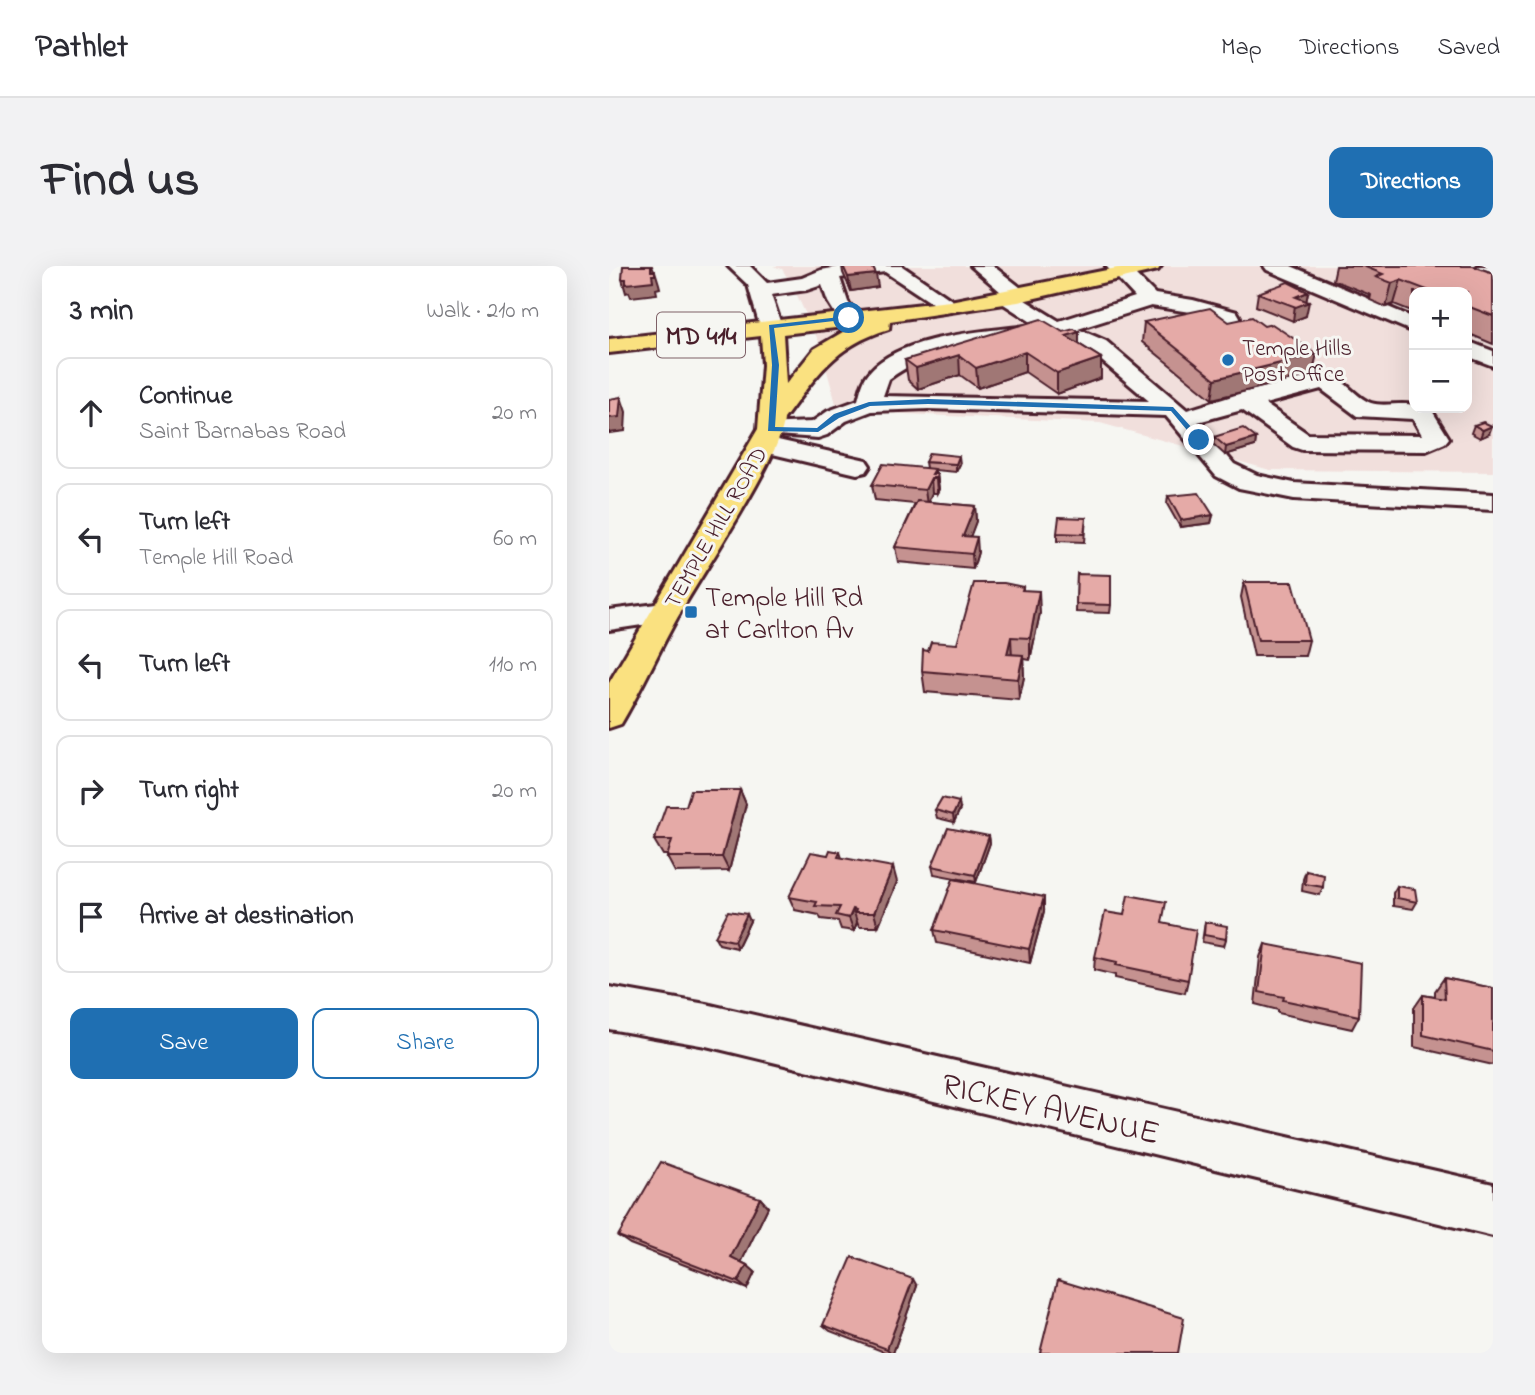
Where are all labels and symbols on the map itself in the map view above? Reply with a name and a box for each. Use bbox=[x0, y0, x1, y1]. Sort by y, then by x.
route start bbox=[833, 302, 864, 333]
road number: MD 414 bbox=[657, 312, 745, 358]
place label: Temple Hills Post Office bbox=[1242, 333, 1352, 392]
marker: Temple Hills Post Office bbox=[1220, 352, 1236, 368]
route end bbox=[1183, 424, 1214, 455]
street label: TEMPLE HILL ROAD bbox=[657, 441, 777, 615]
place label: Temple Hill Rd at Carlton Av bbox=[705, 579, 863, 652]
marker: Temple Hill Rd at Carlton Av bbox=[683, 604, 699, 620]
street label: RICKEY AVENUE bbox=[936, 1062, 1164, 1159]

